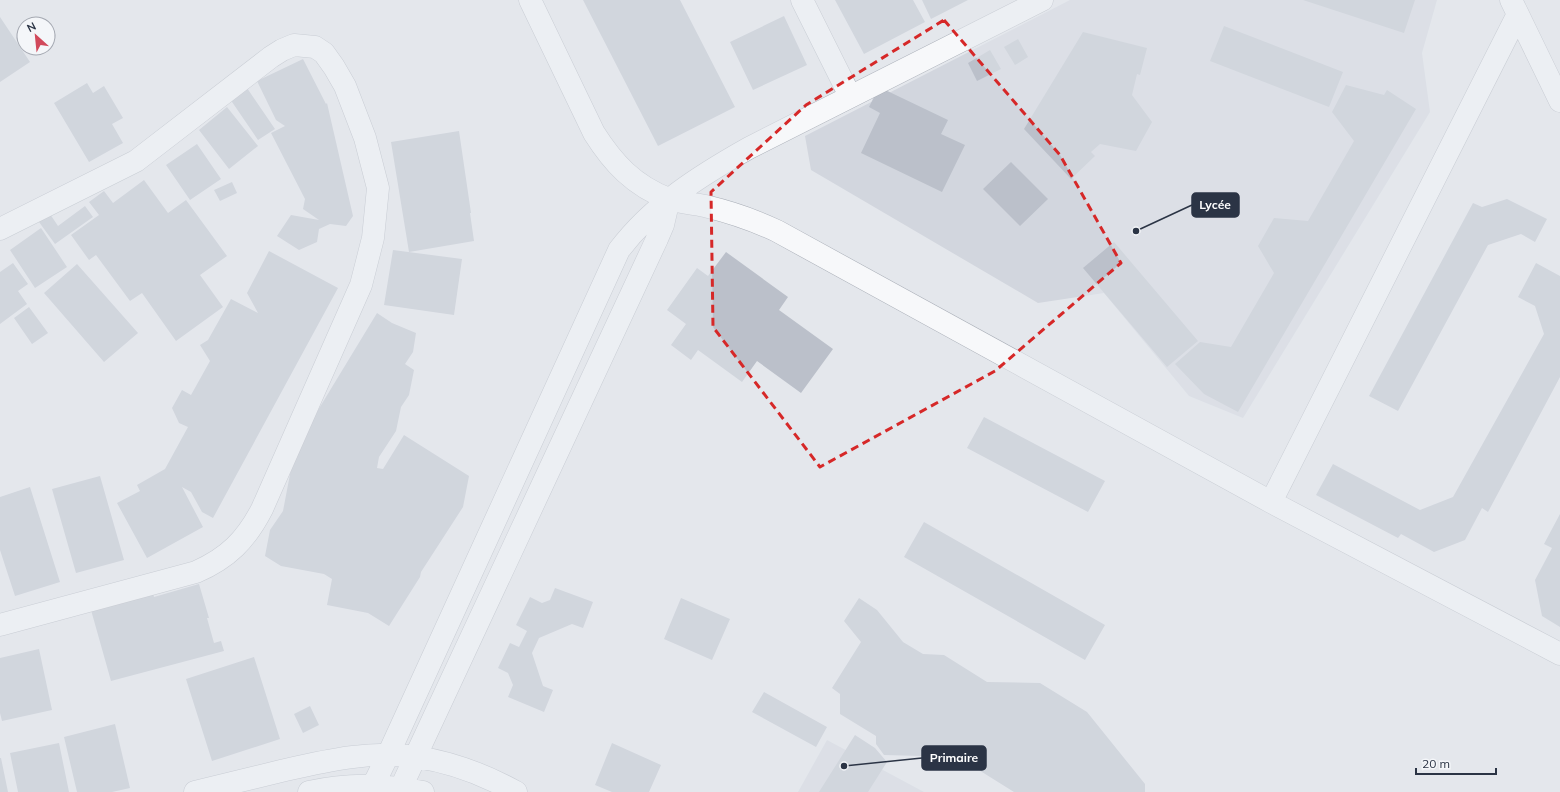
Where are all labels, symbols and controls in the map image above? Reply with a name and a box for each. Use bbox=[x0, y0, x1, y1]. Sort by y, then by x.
north arrow bbox=[16, 16, 56, 56]
text: N bbox=[25, 19, 38, 35]
callout: Lycée bbox=[1192, 193, 1239, 217]
text: Lycée bbox=[1199, 197, 1231, 212]
callout: Primaire bbox=[922, 746, 986, 770]
text: Primaire bbox=[930, 750, 979, 765]
scale bar bbox=[1416, 750, 1496, 776]
text: 20 m bbox=[1422, 756, 1450, 771]

